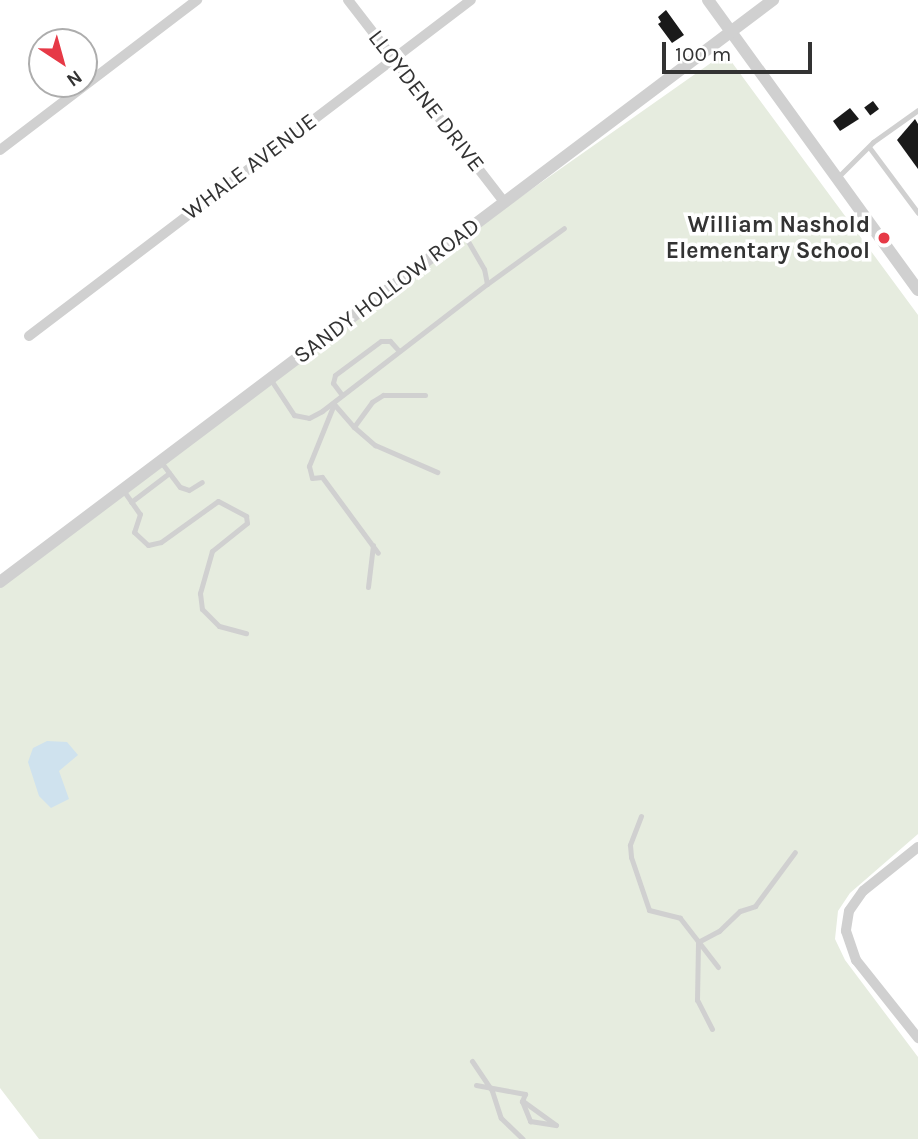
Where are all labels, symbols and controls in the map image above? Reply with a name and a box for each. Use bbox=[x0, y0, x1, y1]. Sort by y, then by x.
street label: LLOYDENE DRIVE bbox=[362, 25, 490, 177]
north arrow bbox=[28, 28, 98, 98]
scale bar bbox=[666, 28, 816, 72]
text: 100 m bbox=[675, 42, 732, 66]
text: N bbox=[62, 65, 86, 91]
street label: WHALE AVENUE bbox=[178, 108, 322, 226]
place label: William Nashold Elementary School bbox=[666, 211, 870, 265]
street label: SANDY HOLLOW ROAD bbox=[289, 212, 485, 370]
marker: William Nashold Elementary School bbox=[876, 230, 892, 246]

